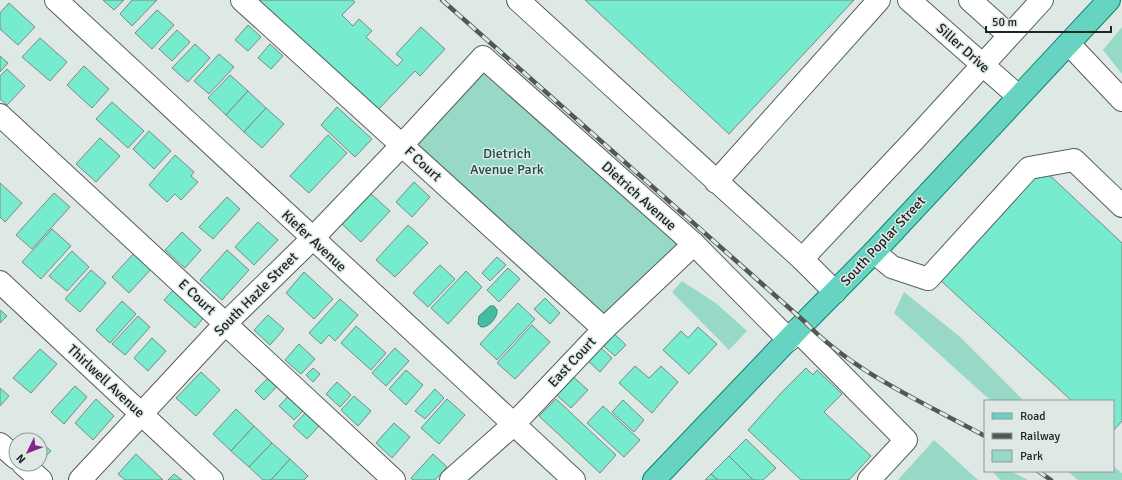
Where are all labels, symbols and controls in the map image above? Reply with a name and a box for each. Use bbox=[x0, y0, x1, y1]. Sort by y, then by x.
scale bar bbox=[986, 8, 1111, 34]
text: 50 m bbox=[992, 15, 1017, 30]
street label: Siller Drive bbox=[933, 20, 993, 76]
street label: F Court bbox=[401, 143, 445, 185]
park label: Dietrich Avenue Park bbox=[470, 145, 544, 178]
street label: Dietrich Avenue bbox=[598, 158, 680, 234]
street label: South Poplar Street bbox=[837, 193, 929, 289]
street label: Kiefer Avenue bbox=[278, 207, 350, 275]
street label: South Hazle Street bbox=[211, 248, 302, 339]
street label: E Court bbox=[175, 276, 219, 319]
street label: East Court bbox=[544, 333, 600, 391]
street label: Thirlwell Avenue bbox=[64, 341, 148, 421]
legend bbox=[984, 400, 1114, 472]
text: Road bbox=[1020, 409, 1046, 424]
text: Railway bbox=[1020, 429, 1060, 444]
north arrow bbox=[8, 432, 48, 472]
text: Park bbox=[1020, 449, 1043, 464]
text: N bbox=[14, 451, 28, 466]

